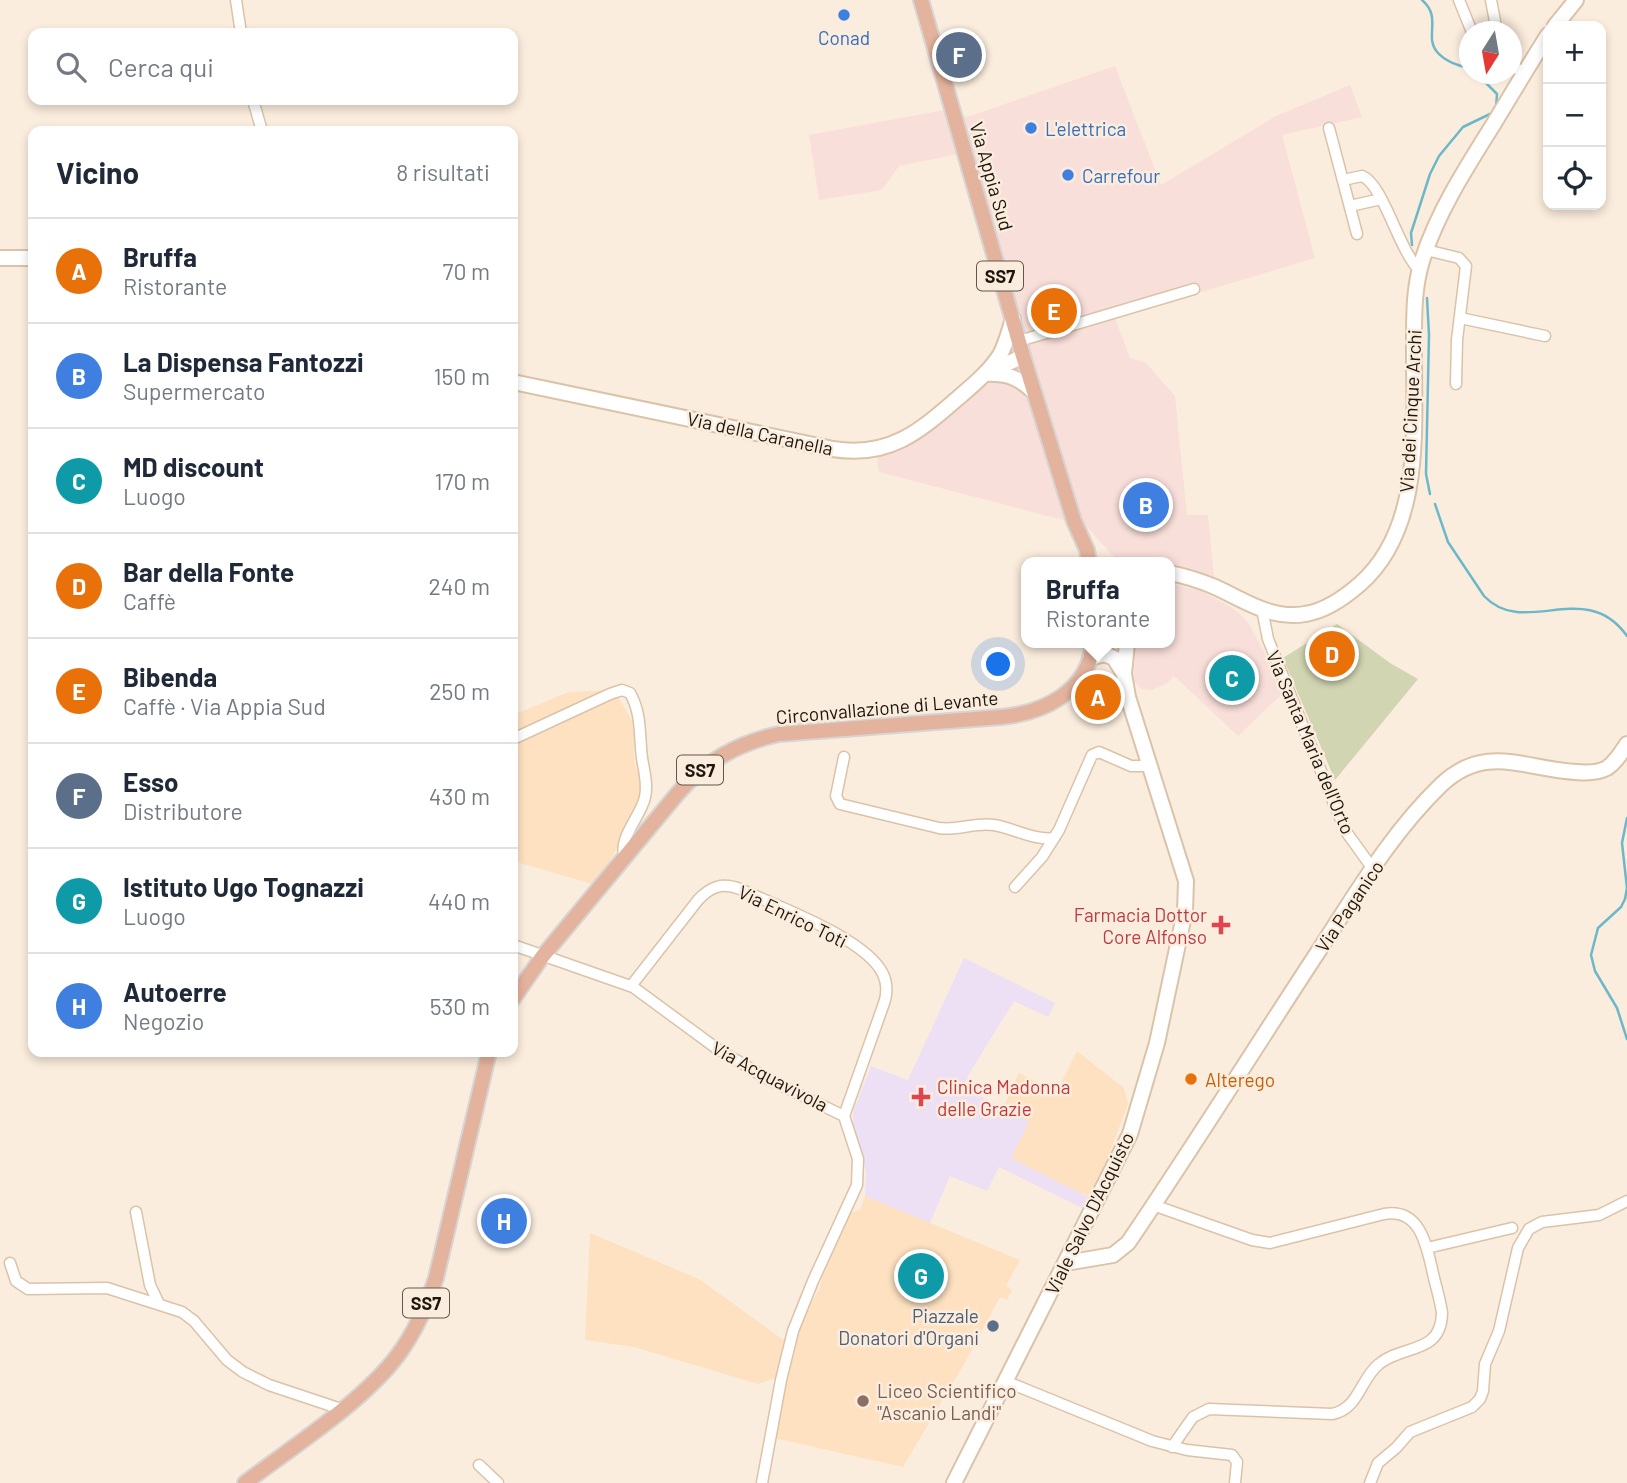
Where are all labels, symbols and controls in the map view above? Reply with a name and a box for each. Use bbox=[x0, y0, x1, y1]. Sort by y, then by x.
marker: Conad bbox=[836, 7, 852, 23]
north arrow bbox=[1459, 21, 1522, 84]
map controls bbox=[1543, 21, 1606, 210]
button: + bbox=[1543, 21, 1606, 84]
place label: Conad bbox=[818, 26, 870, 49]
search box bbox=[28, 28, 518, 105]
pin: F bbox=[936, 29, 982, 81]
icon: search bbox=[52, 48, 90, 86]
text: Cerca qui bbox=[108, 51, 214, 82]
button: − bbox=[1543, 84, 1606, 147]
place label: L'elettrica bbox=[1045, 117, 1126, 140]
street label: Via Appia Sud bbox=[966, 119, 1018, 233]
marker: L'elettrica bbox=[1023, 120, 1039, 136]
button: locate bbox=[1543, 147, 1606, 210]
text: Vicino bbox=[56, 154, 139, 190]
text: 8 risultati bbox=[396, 158, 490, 186]
place label: Carrefour bbox=[1082, 164, 1160, 187]
marker: Carrefour bbox=[1060, 167, 1076, 183]
text: Bruffa bbox=[123, 241, 197, 272]
text: A bbox=[71, 257, 87, 285]
text: 70 m bbox=[443, 257, 490, 285]
road number: SS7 bbox=[977, 262, 1023, 290]
text: Ristorante bbox=[123, 272, 227, 300]
pin: E bbox=[1031, 285, 1077, 337]
street label: Via dei Cinque Archi bbox=[1394, 329, 1426, 493]
text: La Dispensa Fantozzi bbox=[123, 346, 364, 377]
text: B bbox=[72, 362, 86, 390]
text: 150 m bbox=[434, 362, 490, 390]
text: Supermercato bbox=[123, 377, 266, 405]
street label: Via della Caranella bbox=[685, 406, 835, 460]
text: MD discount bbox=[123, 451, 264, 482]
text: C bbox=[72, 467, 86, 495]
text: 170 m bbox=[434, 467, 490, 495]
pin: B bbox=[1123, 479, 1169, 531]
text: Luogo bbox=[123, 482, 186, 510]
text: Bar della Fonte bbox=[123, 556, 294, 587]
popup bbox=[1021, 557, 1175, 648]
text: D bbox=[72, 572, 86, 600]
text: 240 m bbox=[428, 572, 490, 600]
text: Bruffa bbox=[1046, 573, 1120, 604]
text: Caffè bbox=[123, 587, 176, 615]
text: Ristorante bbox=[1046, 604, 1150, 632]
pin: D bbox=[1309, 628, 1355, 680]
your location bbox=[981, 647, 1015, 681]
street label: Via Santa Maria dell'Orto bbox=[1262, 647, 1360, 837]
pin: C bbox=[1209, 652, 1255, 704]
text: Bibenda bbox=[123, 661, 217, 692]
pin: A bbox=[1075, 671, 1121, 723]
text: E bbox=[72, 677, 86, 705]
text: 250 m bbox=[429, 677, 490, 705]
street label: Circonvallazione di Levante bbox=[775, 686, 999, 728]
text: Caffè · Via Appia Sud bbox=[123, 692, 326, 720]
road number: SS7 bbox=[677, 756, 723, 784]
text: Esso bbox=[123, 766, 179, 797]
text: F bbox=[73, 782, 85, 810]
text: 430 m bbox=[429, 782, 490, 810]
text: Distributore bbox=[123, 797, 243, 825]
street label: Via Paganico bbox=[1310, 856, 1388, 956]
text: Istituto Ugo Tognazzi bbox=[123, 871, 364, 902]
street label: Via Enrico Toti bbox=[735, 880, 851, 952]
text: G bbox=[72, 887, 86, 915]
text: 440 m bbox=[428, 887, 490, 915]
text: Luogo bbox=[123, 902, 186, 930]
place label: Farmacia Dottor Core Alfonso bbox=[1074, 903, 1207, 948]
marker: Farmacia Dottor Core Alfonso bbox=[1213, 917, 1229, 933]
text: Autoerre bbox=[123, 976, 227, 1007]
text: H bbox=[72, 992, 86, 1020]
text: 530 m bbox=[430, 992, 490, 1020]
text: Negozio bbox=[123, 1007, 204, 1035]
street label: Via Acquavivola bbox=[708, 1036, 832, 1116]
place label: Alterego bbox=[1205, 1068, 1275, 1091]
marker: Alterego bbox=[1183, 1071, 1199, 1087]
place label: Clinica Madonna delle Grazie bbox=[937, 1075, 1070, 1120]
marker: Clinica Madonna delle Grazie bbox=[911, 1087, 931, 1107]
street label: Viale Salvo D'Acquisto bbox=[1040, 1128, 1138, 1298]
pin: H bbox=[481, 1195, 527, 1247]
pin: G bbox=[898, 1250, 944, 1302]
road number: SS7 bbox=[403, 1288, 449, 1318]
place label: Piazzale Donatori d'Organi bbox=[838, 1304, 979, 1349]
marker: Piazzale Donatori d'Organi bbox=[985, 1318, 1001, 1334]
place label: Liceo Scientifico "Ascanio Landi" bbox=[877, 1379, 1017, 1424]
marker: Liceo Scientifico "Ascanio Landi" bbox=[855, 1393, 871, 1409]

